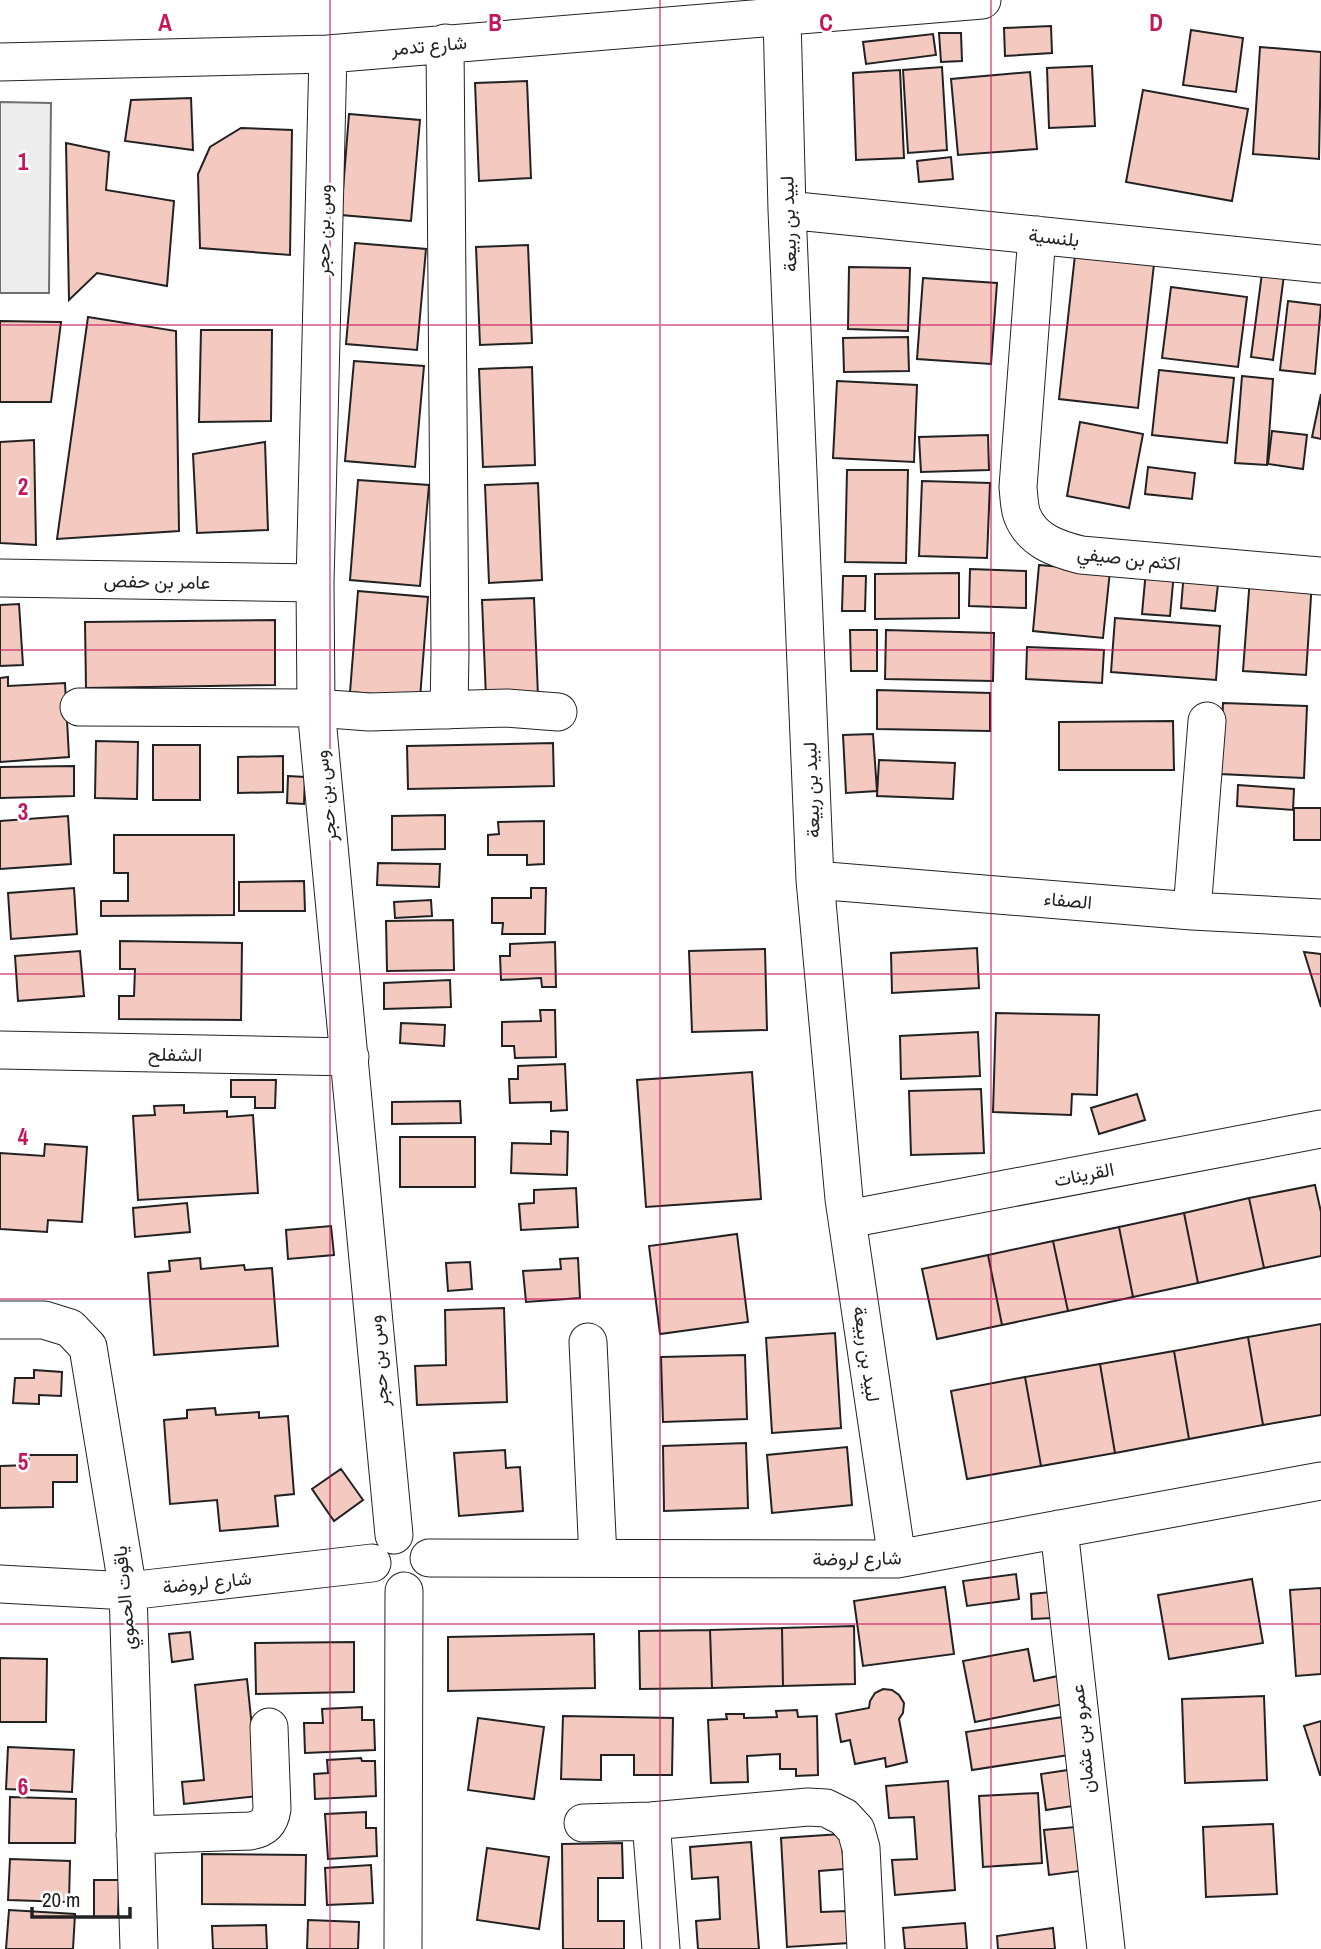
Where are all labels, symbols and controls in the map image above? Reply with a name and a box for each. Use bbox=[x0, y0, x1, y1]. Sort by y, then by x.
text: A bbox=[158, 7, 172, 38]
text: B bbox=[488, 7, 502, 38]
text: C bbox=[819, 7, 833, 38]
text: D bbox=[1149, 7, 1163, 38]
street label: شارع تدمر bbox=[389, 29, 468, 61]
text: 1 bbox=[18, 146, 29, 177]
street label: لبيد بن ربيعة bbox=[773, 175, 803, 273]
street label: وس بن حجر bbox=[309, 184, 337, 277]
street label: بلنسية bbox=[1027, 221, 1081, 253]
text: 2 bbox=[18, 471, 28, 502]
street label: اكثم بن صيفي bbox=[1075, 540, 1182, 579]
street label: عامر بن حفص bbox=[103, 567, 211, 595]
street label: لبيد بن ربيعة bbox=[796, 741, 826, 839]
street label: وس بن حجر bbox=[307, 749, 343, 844]
text: 3 bbox=[18, 796, 28, 827]
street label: الصفاء bbox=[1043, 885, 1093, 915]
street label: الشفلح bbox=[148, 1041, 202, 1068]
text: 4 bbox=[18, 1121, 29, 1152]
street label: القرينات bbox=[1052, 1155, 1116, 1193]
street label: لبيد بن ربيعة bbox=[847, 1305, 887, 1403]
street label: وس بن حجر bbox=[361, 1314, 395, 1409]
text: 5 bbox=[18, 1446, 28, 1477]
street label: شارع لروضة bbox=[812, 1544, 902, 1572]
street label: ياقوت الحموي bbox=[106, 1545, 144, 1651]
street label: شارع لروضة bbox=[161, 1564, 253, 1600]
street label: عمرو بن عثمان bbox=[1063, 1683, 1101, 1795]
text: 6 bbox=[18, 1771, 28, 1802]
scale bar bbox=[32, 1876, 130, 1920]
text: 20 m bbox=[42, 1885, 80, 1914]

